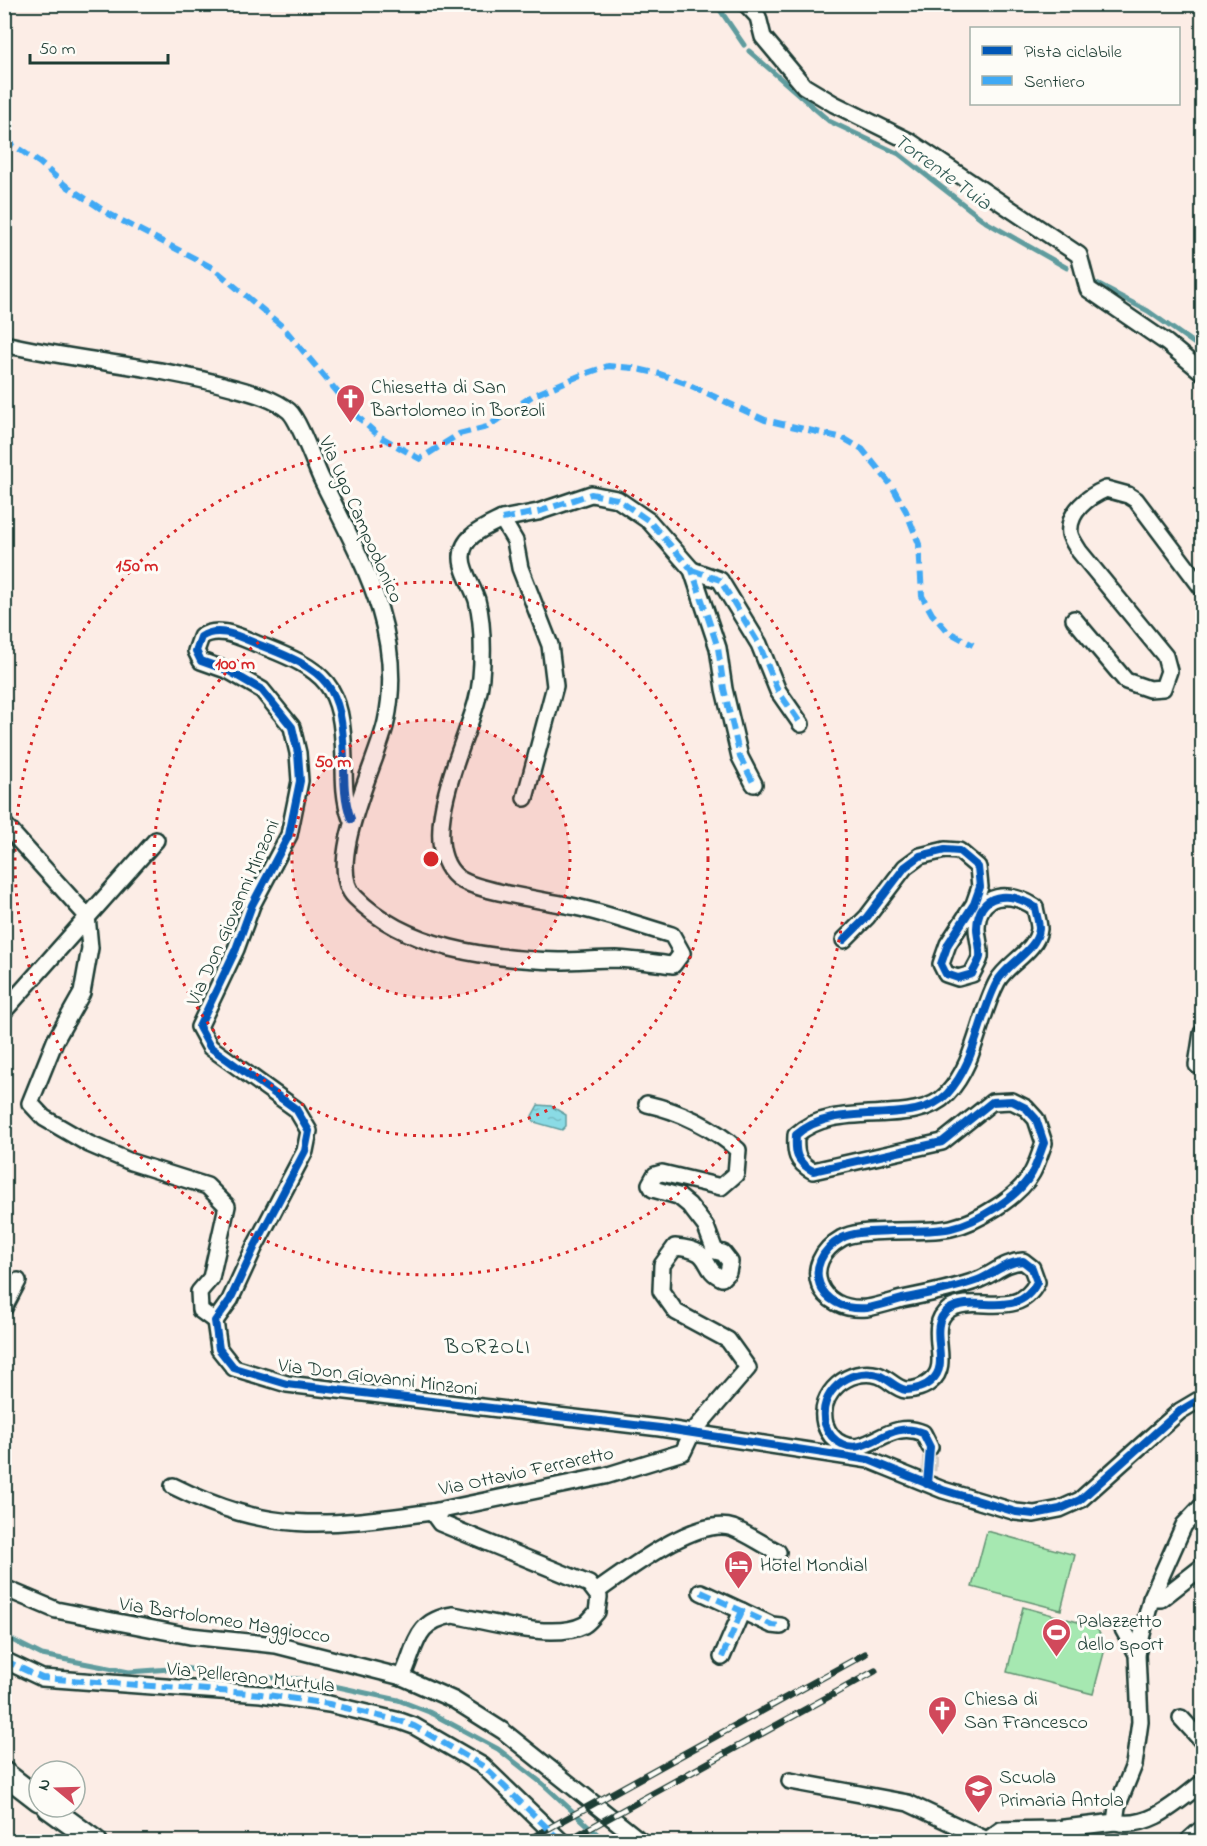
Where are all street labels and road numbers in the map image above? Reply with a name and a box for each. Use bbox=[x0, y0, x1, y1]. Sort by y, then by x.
street label: Via Ugo Campodonico bbox=[309, 431, 410, 608]
street label: Via Don Giovanni Minzoni bbox=[180, 815, 288, 1012]
street label: Via Don Giovanni Minzoni bbox=[275, 1352, 479, 1405]
street label: Via Ottavio Ferraretto bbox=[435, 1440, 617, 1505]
street label: Via Bartolomeo Maggiocco bbox=[116, 1590, 332, 1653]
street label: Via Pellerano Murtula bbox=[164, 1655, 336, 1702]

